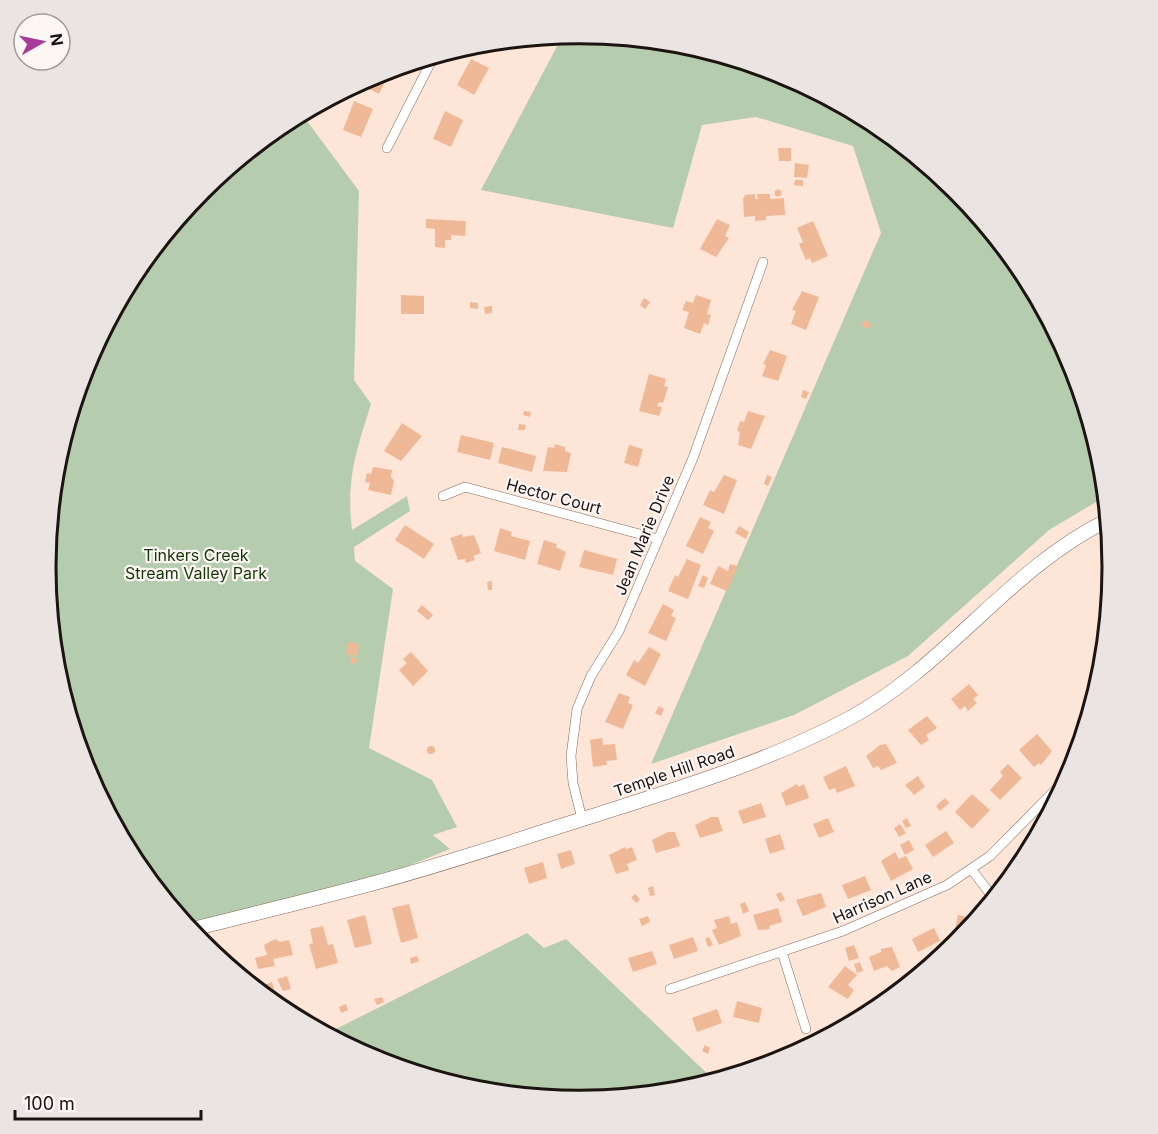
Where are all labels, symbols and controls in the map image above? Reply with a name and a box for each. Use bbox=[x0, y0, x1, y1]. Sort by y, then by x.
north arrow bbox=[12, 12, 72, 72]
text: N bbox=[46, 32, 68, 47]
street label: Jean Marie Drive bbox=[610, 472, 678, 598]
street label: Hector Court bbox=[504, 474, 604, 518]
park label: Tinkers Creek Stream Valley Park bbox=[125, 545, 267, 583]
street label: Temple Hill Road bbox=[611, 741, 737, 801]
street label: Harrison Lane bbox=[829, 866, 935, 928]
scale bar bbox=[15, 1083, 201, 1121]
text: 100 m bbox=[24, 1093, 75, 1114]

